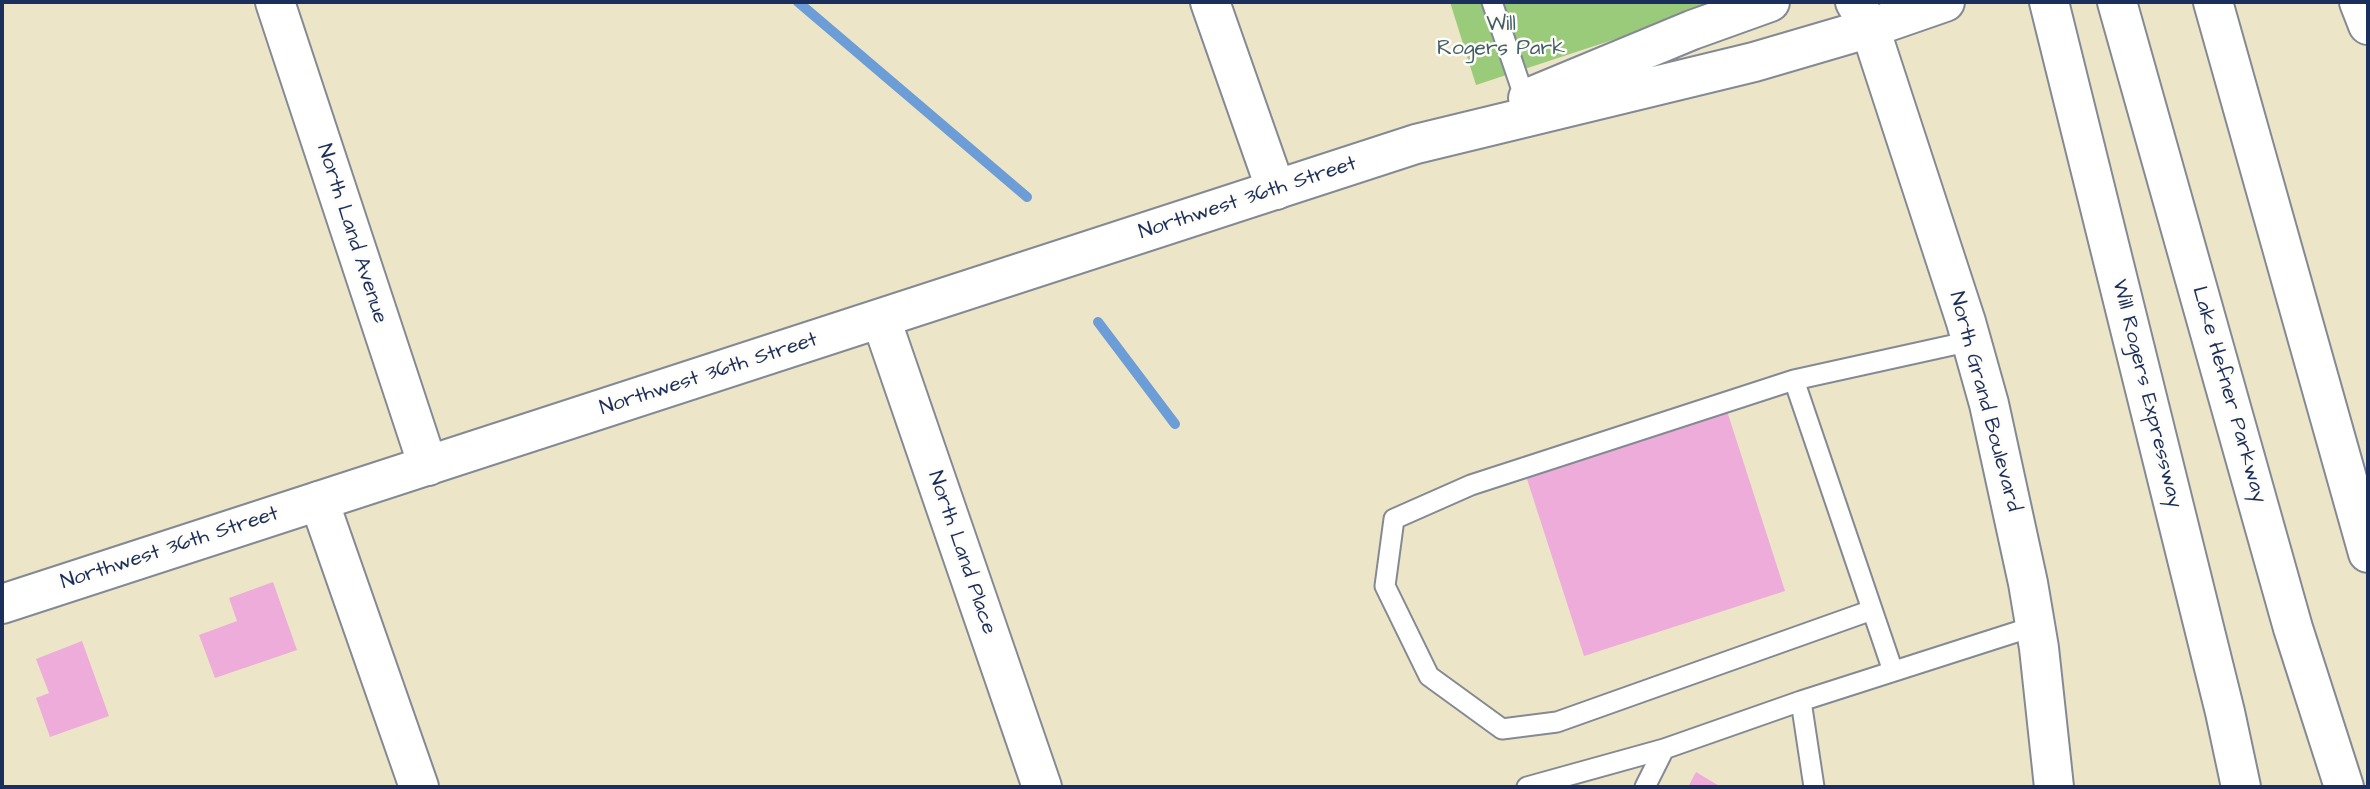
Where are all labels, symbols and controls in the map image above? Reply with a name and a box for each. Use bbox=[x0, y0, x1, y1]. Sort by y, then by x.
park label: Will Rogers Park bbox=[1437, 13, 1565, 63]
street label: North Land Avenue bbox=[310, 141, 392, 327]
street label: Northwest 36th Street bbox=[1136, 152, 1360, 246]
street label: Will Rogers Expressway bbox=[2105, 277, 2187, 511]
street label: Lake Hefner Parkway bbox=[2185, 284, 2271, 506]
street label: North Grand Boulevard bbox=[1943, 289, 2025, 515]
street label: Northwest 36th Street bbox=[597, 328, 821, 422]
street label: North Land Place bbox=[921, 468, 1001, 638]
street label: Northwest 36th Street bbox=[58, 502, 282, 596]

